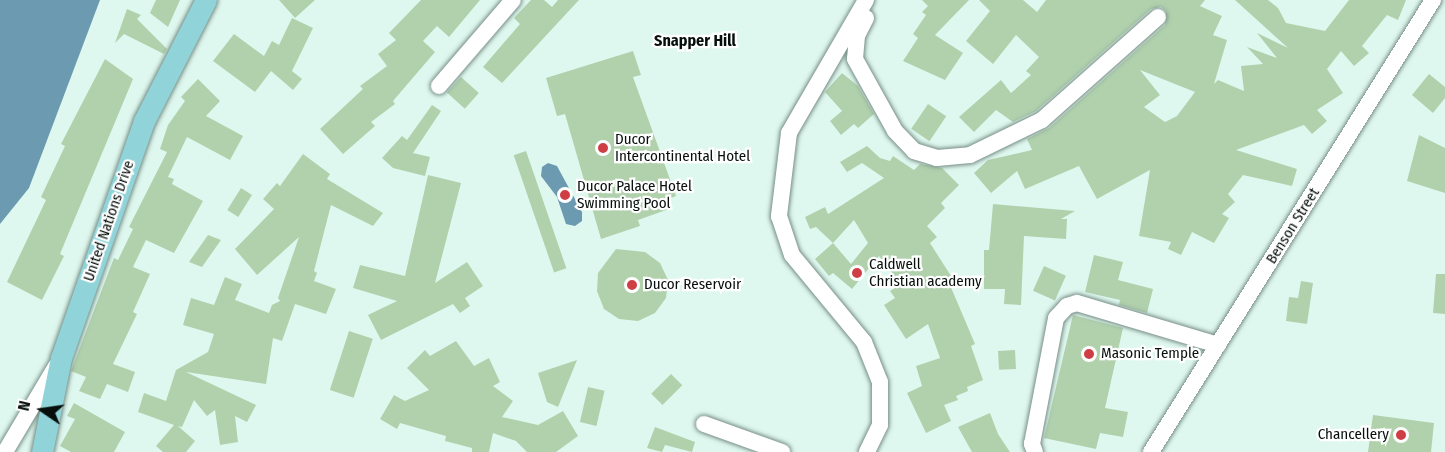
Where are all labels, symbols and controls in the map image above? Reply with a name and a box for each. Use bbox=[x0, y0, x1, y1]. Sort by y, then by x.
district label: Snapper Hill bbox=[654, 31, 736, 51]
place label: Ducor Intercontinental Hotel bbox=[615, 130, 750, 165]
marker: Ducor Intercontinental Hotel bbox=[596, 141, 610, 155]
street label: United Nations Drive bbox=[80, 158, 138, 284]
place label: Ducor Palace Hotel Swimming Pool bbox=[577, 177, 692, 212]
street label: Benson Street bbox=[1263, 185, 1323, 267]
marker: Ducor Palace Hotel Swimming Pool bbox=[558, 188, 572, 202]
place label: Caldwell Christian academy bbox=[869, 255, 982, 290]
marker: Caldwell Christian academy bbox=[850, 266, 864, 280]
place label: Ducor Reservoir bbox=[644, 276, 741, 294]
marker: Ducor Reservoir bbox=[625, 278, 639, 292]
place label: Masonic Temple bbox=[1101, 345, 1199, 363]
marker: Masonic Temple bbox=[1082, 347, 1096, 361]
north arrow bbox=[12, 380, 72, 440]
text: N bbox=[14, 399, 34, 413]
place label: Chancellery bbox=[1318, 426, 1389, 444]
marker: Chancellery bbox=[1394, 428, 1408, 442]

